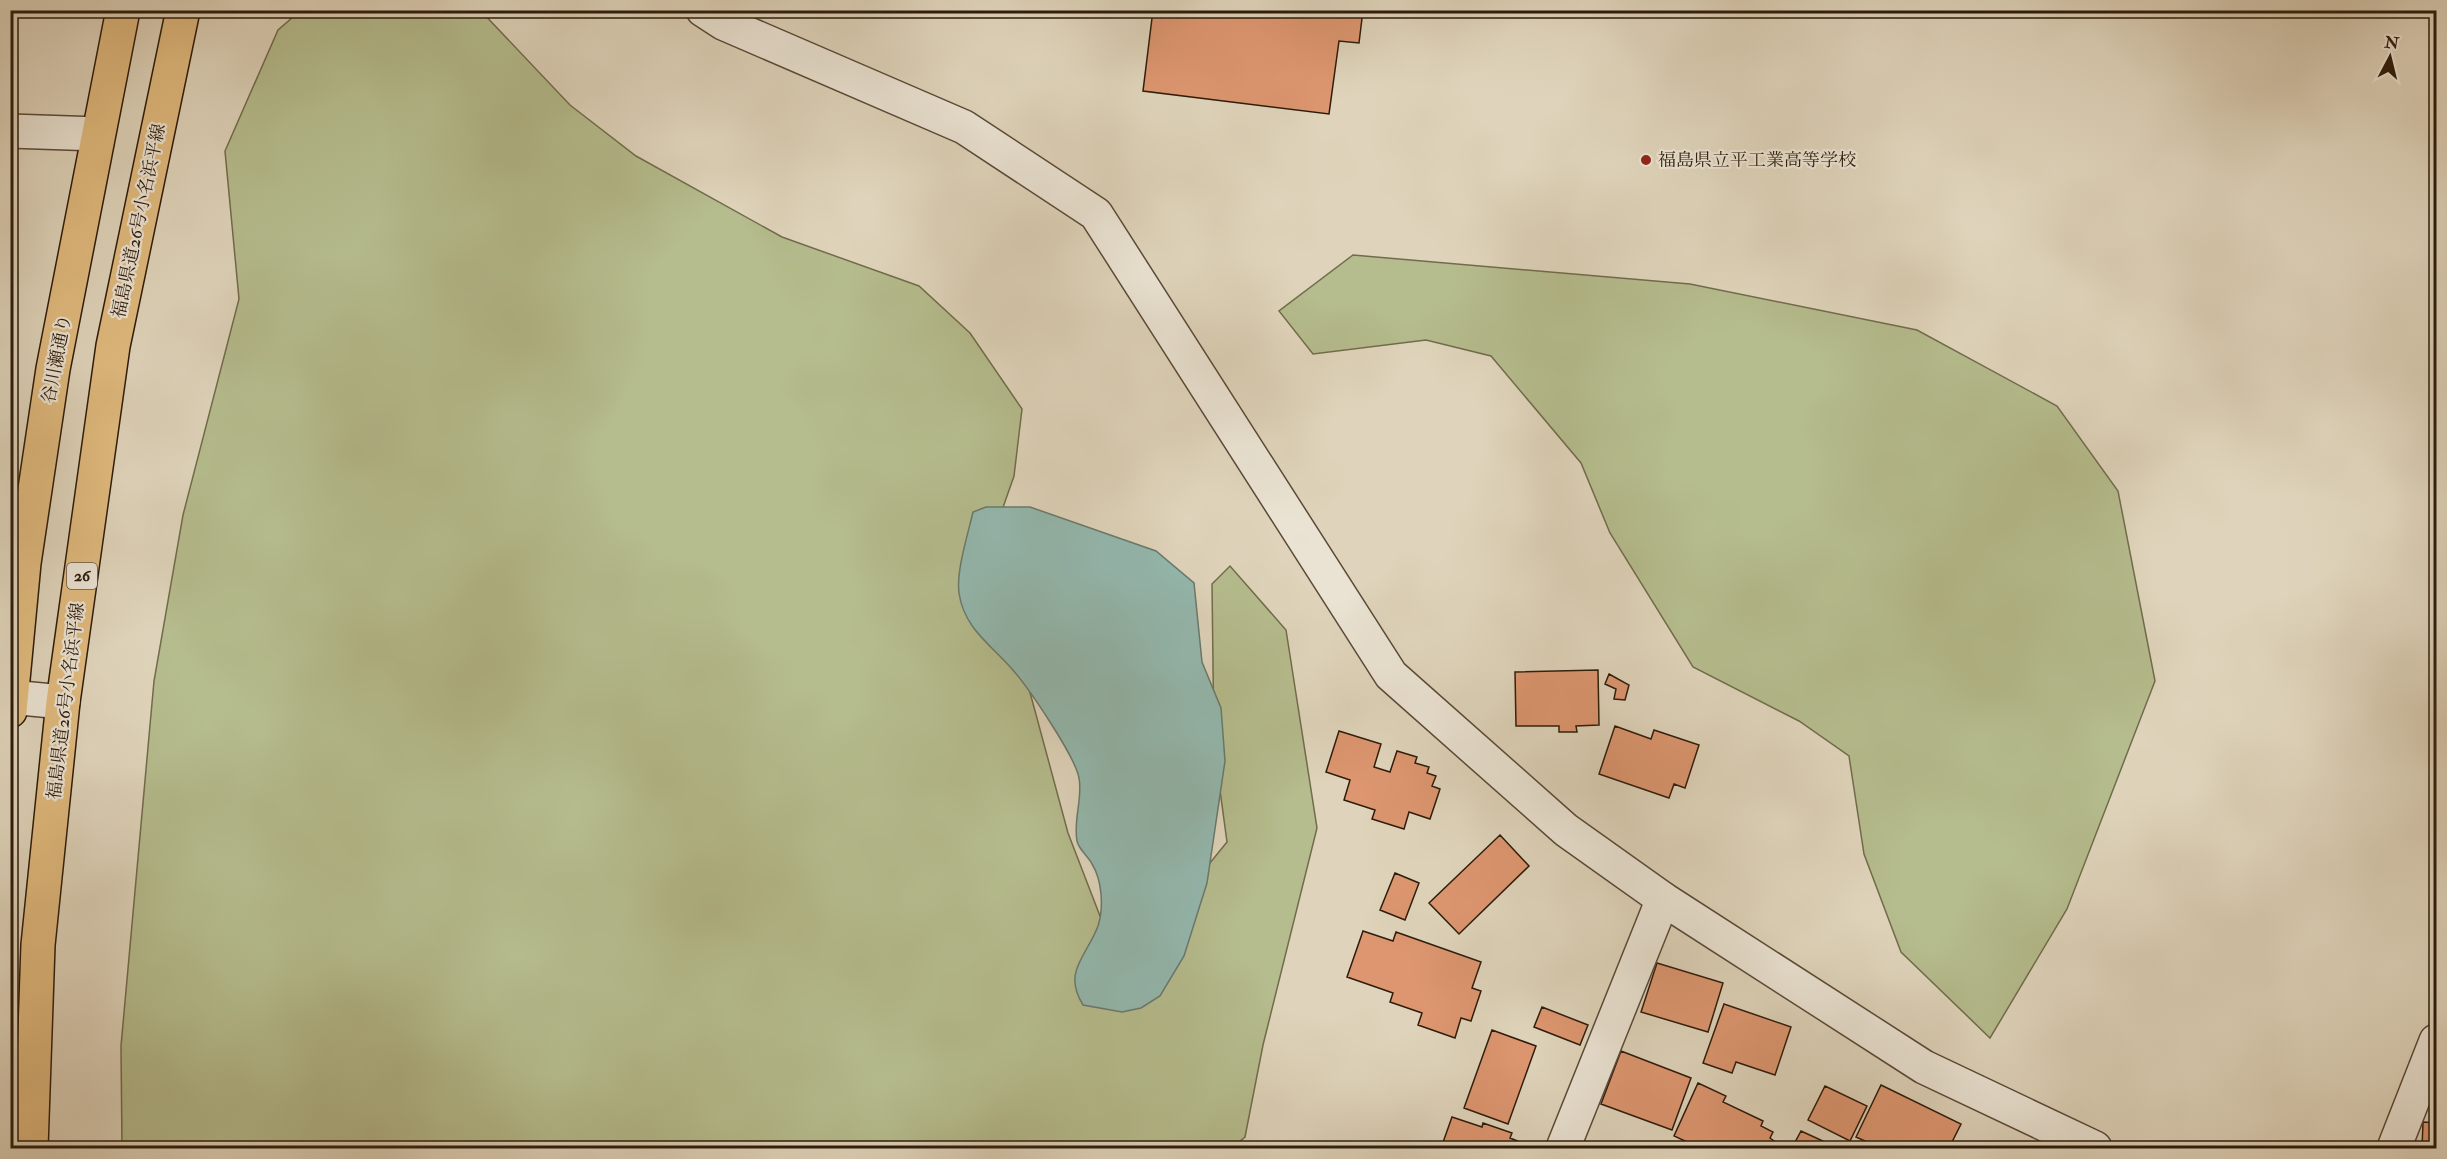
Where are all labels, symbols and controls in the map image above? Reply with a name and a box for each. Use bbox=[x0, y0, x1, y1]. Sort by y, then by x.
north arrow bbox=[2360, 27, 2420, 87]
text: N bbox=[2382, 32, 2401, 54]
street label: 福島県道26号小名浜平線 bbox=[107, 122, 171, 320]
place label: 福島県立平工業高等学校 bbox=[1658, 149, 1856, 172]
marker: 福島県立平工業高等学校 bbox=[1639, 153, 1653, 167]
street label: 谷川瀬通り bbox=[37, 313, 77, 405]
road number: 26 bbox=[67, 563, 97, 589]
street label: 福島県道26号小名浜平線 bbox=[43, 601, 89, 801]

